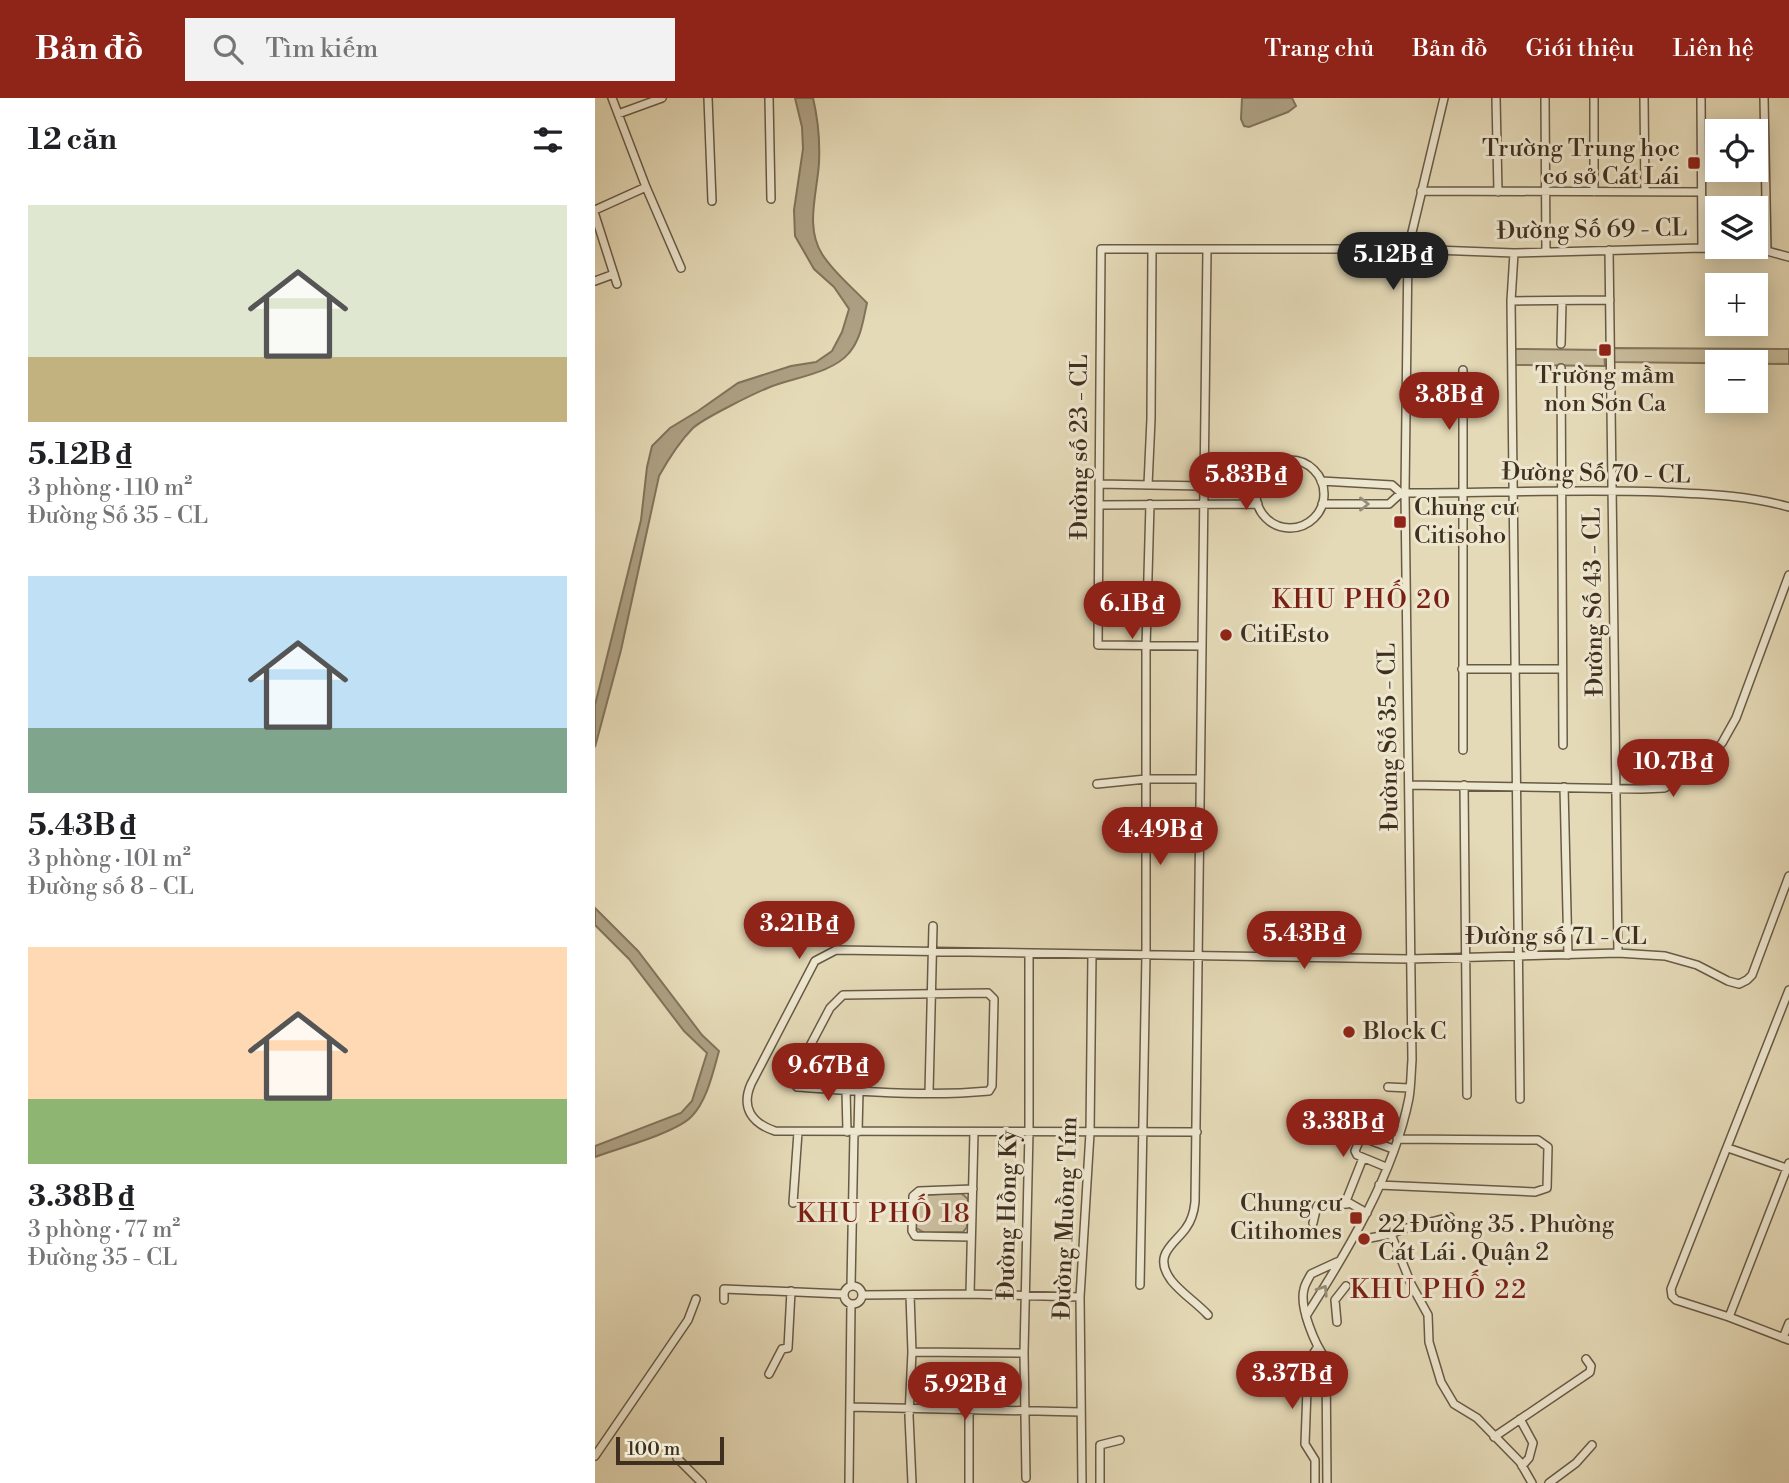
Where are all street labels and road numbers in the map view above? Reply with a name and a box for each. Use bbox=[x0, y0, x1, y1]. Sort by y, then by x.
street label: Đường Số 69 - CL bbox=[1496, 213, 1688, 247]
street label: Đường số 23 - CL bbox=[1065, 354, 1095, 540]
street label: Đường Số 70 - CL bbox=[1501, 457, 1691, 491]
street label: Đường Số 43 - CL bbox=[1577, 507, 1611, 697]
street label: Đường Số 35 - CL bbox=[1372, 643, 1406, 831]
street label: Đường số 71 - CL bbox=[1465, 922, 1647, 952]
street label: Đường Muồng Tím bbox=[1047, 1116, 1085, 1320]
street label: Đường Hồng Kỳ bbox=[992, 1129, 1024, 1300]

